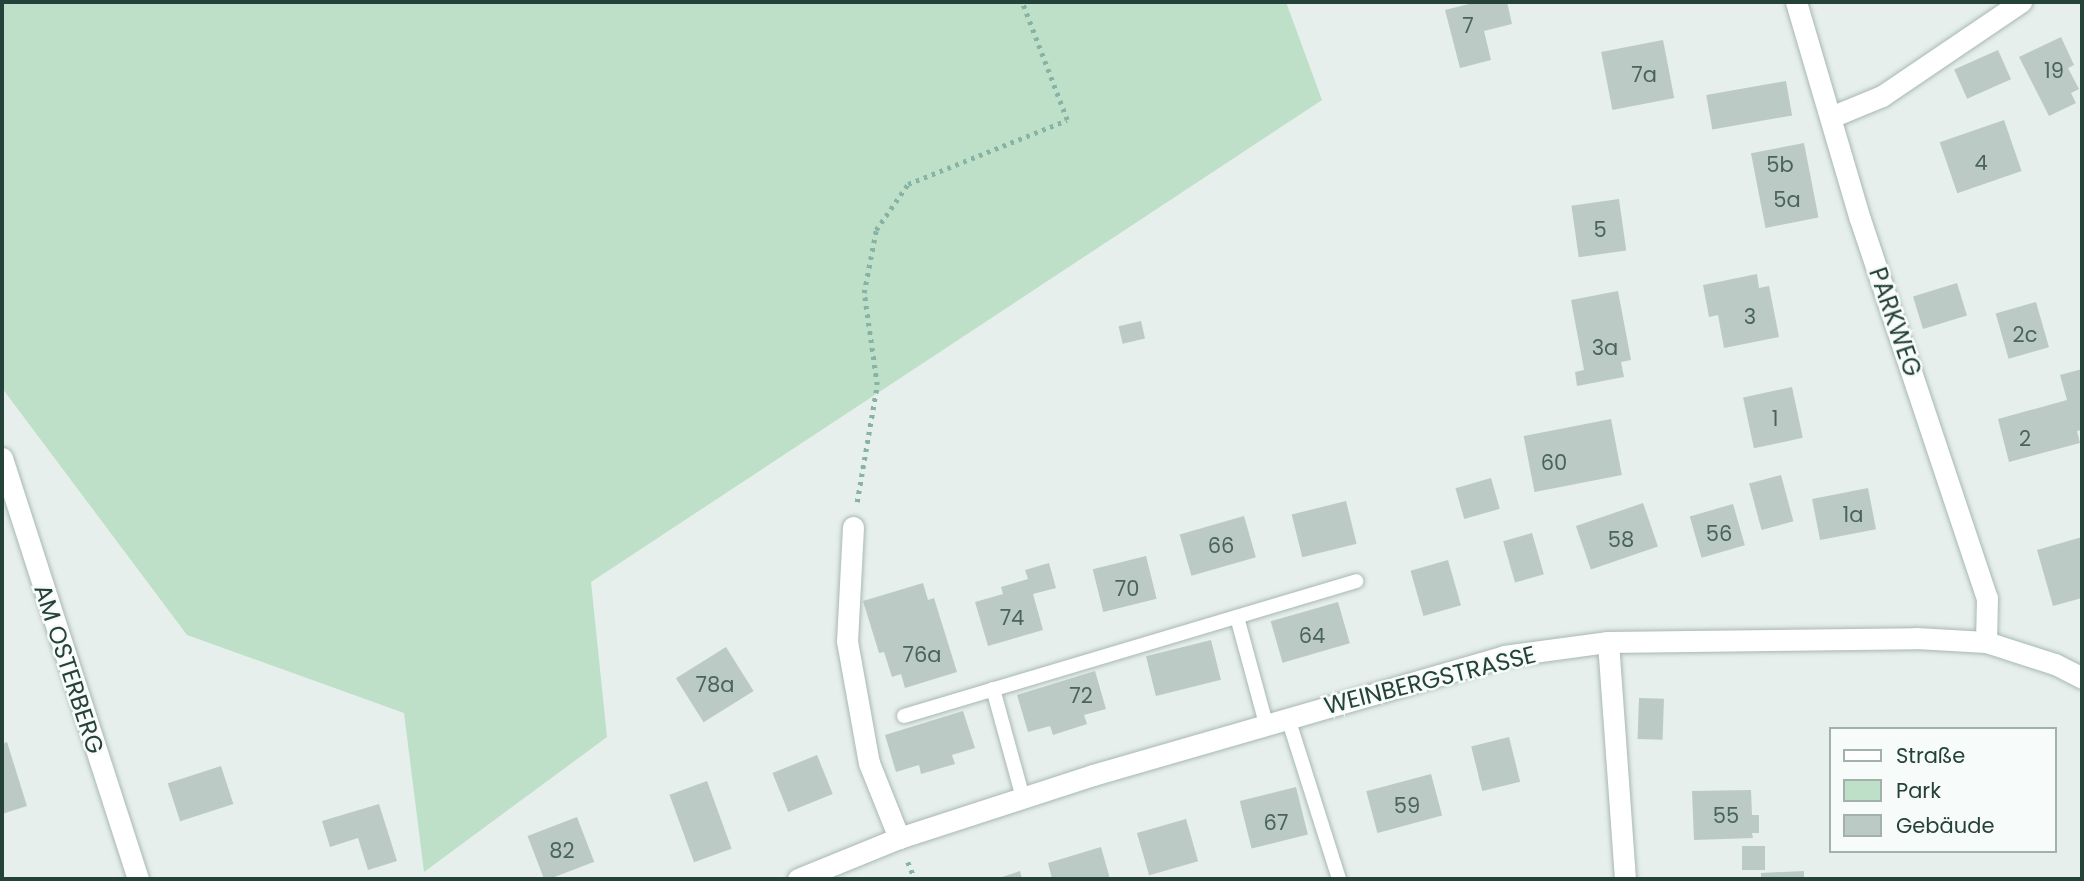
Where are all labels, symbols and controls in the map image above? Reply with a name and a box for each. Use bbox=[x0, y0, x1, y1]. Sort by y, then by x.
house number: 7 bbox=[1462, 13, 1474, 39]
house number: 19 bbox=[2044, 58, 2064, 84]
house number: 7a bbox=[1631, 62, 1657, 88]
house number: 4 bbox=[1974, 150, 1988, 176]
house number: 5b bbox=[1766, 152, 1794, 178]
house number: 5a bbox=[1773, 187, 1801, 213]
house number: 5 bbox=[1593, 217, 1607, 243]
street label: PARKWEG bbox=[1863, 264, 1927, 380]
house number: 3 bbox=[1744, 304, 1756, 330]
house number: 2c bbox=[2013, 322, 2037, 348]
house number: 3a bbox=[1592, 335, 1618, 361]
house number: 1 bbox=[1772, 406, 1778, 432]
house number: 2 bbox=[2019, 426, 2031, 452]
house number: 60 bbox=[1541, 450, 1567, 476]
house number: 1a bbox=[1843, 502, 1863, 528]
house number: 56 bbox=[1706, 521, 1732, 547]
house number: 58 bbox=[1608, 527, 1634, 553]
house number: 66 bbox=[1208, 533, 1234, 559]
house number: 70 bbox=[1115, 576, 1139, 602]
street label: AM OSTERBERG bbox=[28, 581, 110, 757]
house number: 74 bbox=[1000, 605, 1024, 631]
house number: 64 bbox=[1299, 623, 1325, 649]
street label: WEINBERGSTRASSE bbox=[1321, 640, 1539, 720]
house number: 76a bbox=[903, 642, 941, 668]
house number: 78a bbox=[696, 672, 734, 698]
house number: 72 bbox=[1069, 683, 1093, 709]
legend bbox=[1828, 727, 2056, 853]
text: Straße bbox=[1896, 741, 1965, 770]
text: Park bbox=[1896, 776, 1941, 805]
house number: 59 bbox=[1394, 793, 1420, 819]
house number: 55 bbox=[1713, 803, 1739, 829]
house number: 67 bbox=[1264, 810, 1288, 836]
text: Gebäude bbox=[1896, 811, 1994, 840]
house number: 82 bbox=[549, 838, 575, 864]

